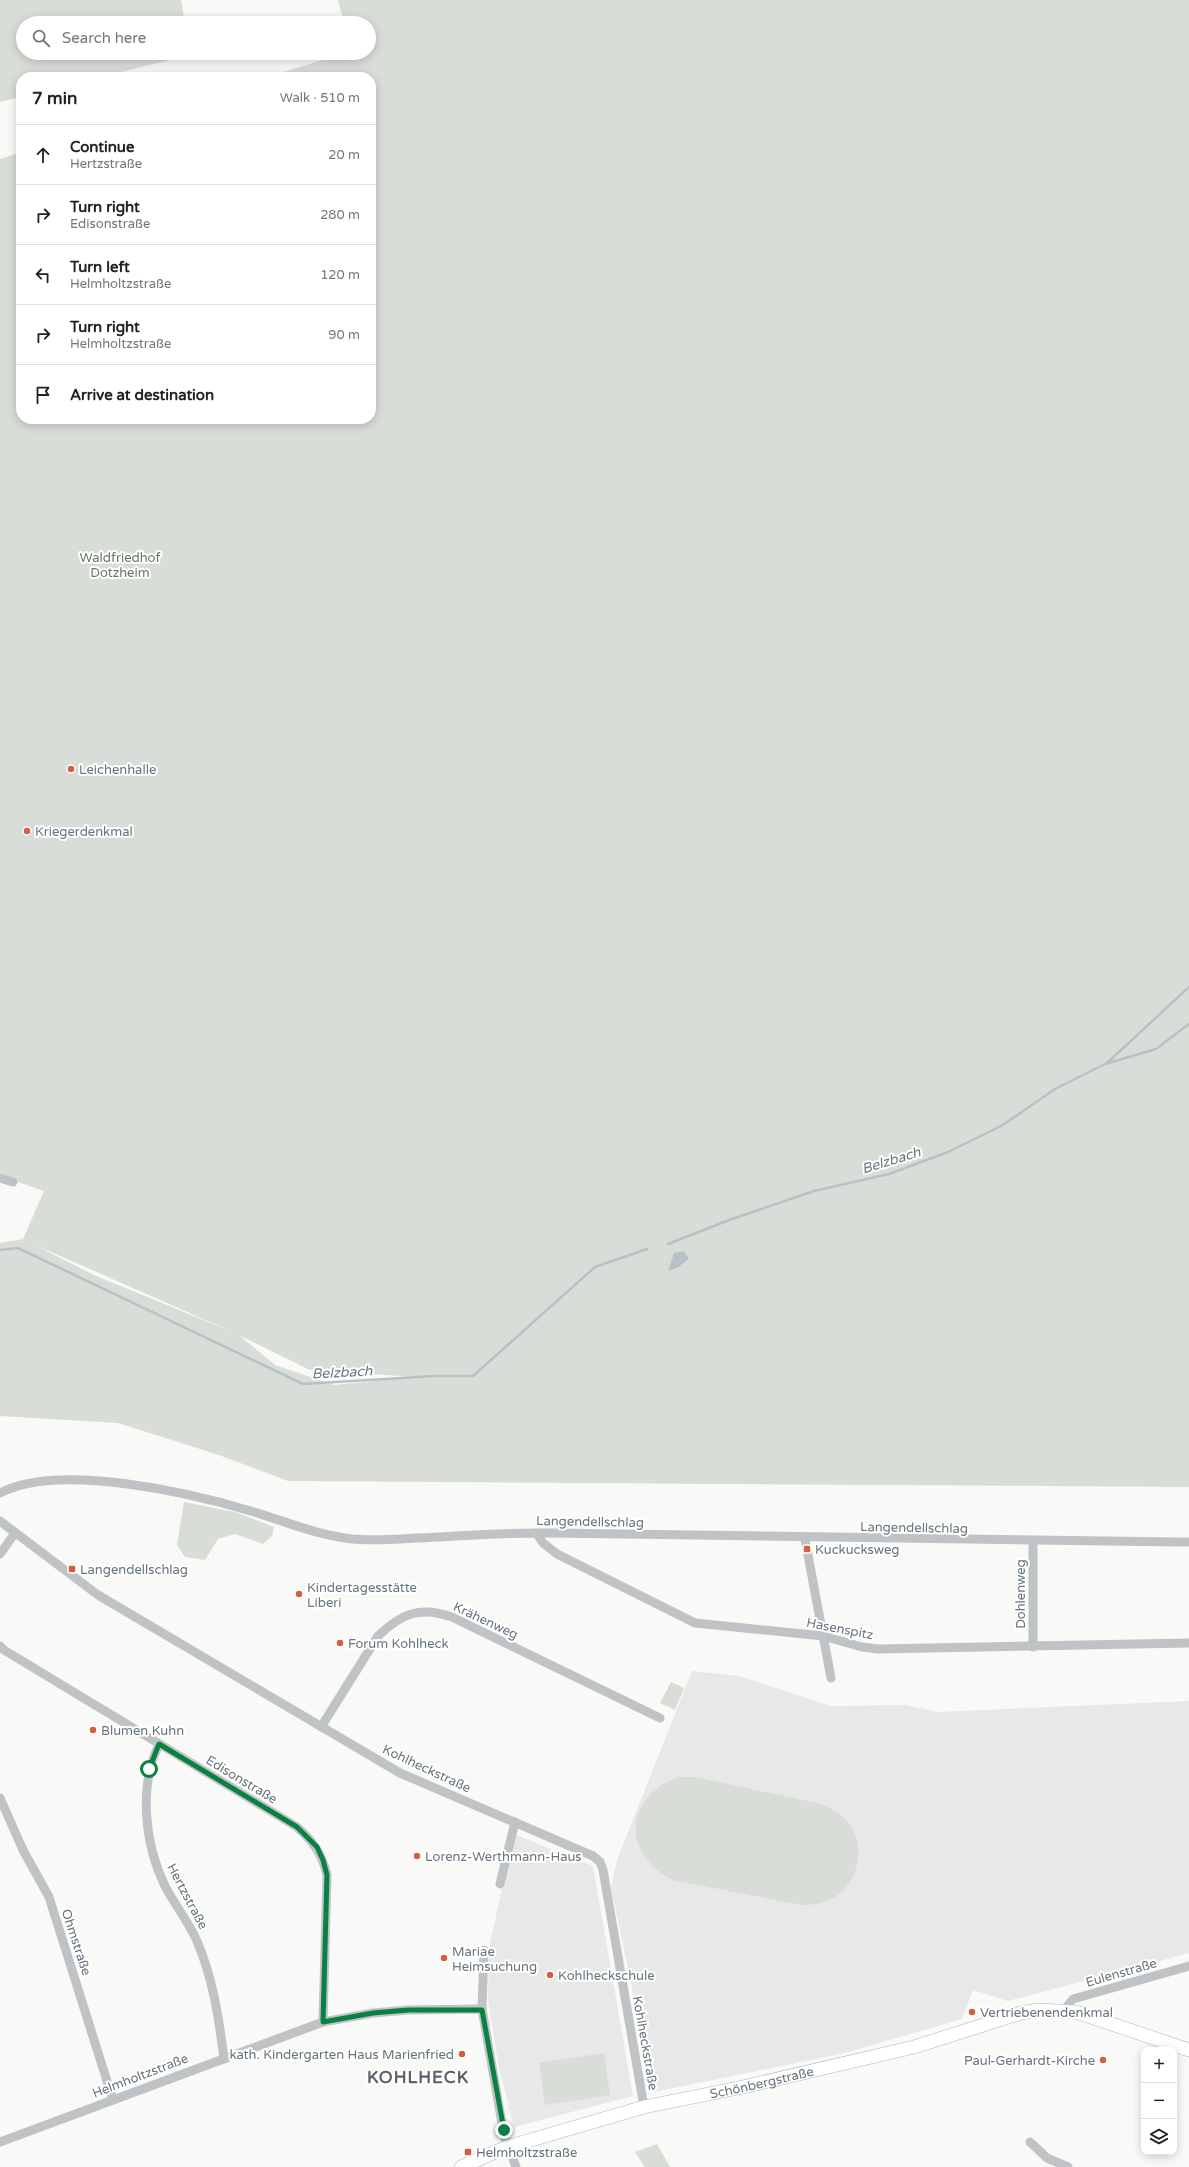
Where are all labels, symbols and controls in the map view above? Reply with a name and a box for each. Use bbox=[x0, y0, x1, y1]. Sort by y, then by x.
search box bbox=[16, 16, 376, 60]
icon: search bbox=[30, 27, 52, 49]
text: Search here bbox=[62, 29, 146, 47]
text: 7 min bbox=[32, 88, 77, 109]
text: Walk · 510 m bbox=[280, 90, 360, 106]
text: Continue bbox=[70, 138, 134, 156]
icon: ahead bbox=[32, 144, 54, 166]
text: 20 m bbox=[328, 147, 360, 163]
text: Hertzstraße bbox=[70, 156, 142, 172]
text: Turn right bbox=[70, 198, 140, 216]
icon: right bbox=[32, 204, 54, 226]
text: 280 m bbox=[320, 207, 360, 223]
text: Edisonstraße bbox=[70, 216, 150, 232]
text: Turn left bbox=[70, 258, 130, 276]
icon: left bbox=[32, 264, 54, 286]
text: 120 m bbox=[320, 267, 360, 283]
text: Helmholtzstraße bbox=[70, 276, 171, 292]
text: Turn right bbox=[70, 318, 140, 336]
icon: right bbox=[32, 324, 54, 346]
text: 90 m bbox=[328, 327, 360, 343]
text: Helmholtzstraße bbox=[70, 336, 171, 352]
icon: arrive bbox=[32, 384, 54, 406]
text: Arrive at destination bbox=[70, 386, 214, 404]
park label: Waldfriedhof Dotzheim bbox=[80, 550, 160, 581]
place label: Leichenhalle bbox=[79, 762, 156, 778]
marker: Leichenhalle bbox=[66, 764, 76, 774]
place label: Kriegerdenkmal bbox=[35, 824, 133, 840]
marker: Kriegerdenkmal bbox=[22, 826, 32, 836]
water label: Belzbach bbox=[860, 1143, 923, 1177]
water label: Belzbach bbox=[311, 1362, 373, 1383]
street label: Langendellschlag bbox=[536, 1513, 644, 1531]
street label: Langendellschlag bbox=[860, 1519, 968, 1537]
place label: Kuckucksweg bbox=[815, 1542, 899, 1558]
marker: Kuckucksweg bbox=[802, 1544, 812, 1554]
street label: Dohlenweg bbox=[1013, 1559, 1029, 1629]
place label: Langendellschlag bbox=[80, 1562, 188, 1578]
marker: Langendellschlag bbox=[67, 1564, 77, 1574]
place label: Kindertagesstätte Liberi bbox=[307, 1580, 417, 1611]
marker: Kindertagesstätte Liberi bbox=[294, 1589, 304, 1599]
street label: Krähenweg bbox=[451, 1599, 521, 1643]
street label: Hasenspitz bbox=[805, 1615, 875, 1643]
place label: Forum Kohlheck bbox=[348, 1636, 449, 1652]
marker: Forum Kohlheck bbox=[335, 1638, 345, 1648]
place label: Blumen Kuhn bbox=[101, 1723, 184, 1739]
marker: Blumen Kuhn bbox=[88, 1725, 98, 1735]
street label: Kohlheckstraße bbox=[380, 1741, 473, 1796]
street label: Edisonstraße bbox=[203, 1752, 280, 1807]
route start bbox=[140, 1760, 158, 1778]
place label: Lorenz-Werthmann-Haus bbox=[425, 1849, 582, 1865]
marker: Lorenz-Werthmann-Haus bbox=[412, 1851, 422, 1861]
street label: Hertzstraße bbox=[163, 1861, 211, 1932]
street label: Ohmstraße bbox=[58, 1907, 94, 1978]
place label: Mariae Heimsuchung bbox=[452, 1944, 537, 1975]
marker: Mariae Heimsuchung bbox=[439, 1953, 449, 1963]
street label: Eulenstraße bbox=[1084, 1955, 1159, 1991]
place label: Kohlheckschule bbox=[558, 1968, 655, 1984]
marker: Kohlheckschule bbox=[545, 1970, 555, 1980]
street label: Kohlheckstraße bbox=[629, 1995, 661, 2092]
place label: Vertriebenendenkmal bbox=[980, 2005, 1113, 2021]
marker: Vertriebenendenkmal bbox=[967, 2007, 977, 2017]
place label: kath. Kindergarten Haus Marienfried bbox=[229, 2047, 454, 2063]
map controls bbox=[1141, 2047, 1177, 2155]
button: + bbox=[1141, 2047, 1177, 2083]
marker: kath. Kindergarten Haus Marienfried bbox=[457, 2049, 467, 2059]
street label: Helmholtzstraße bbox=[90, 2050, 191, 2102]
place label: Paul-Gerhardt-Kirche bbox=[964, 2053, 1095, 2069]
marker: Paul-Gerhardt-Kirche bbox=[1098, 2055, 1108, 2065]
street label: Schönbergstraße bbox=[708, 2064, 815, 2103]
district label: KOHLHECK bbox=[367, 2067, 469, 2088]
button: − bbox=[1141, 2083, 1177, 2119]
button: layers bbox=[1141, 2119, 1177, 2155]
route end bbox=[495, 2121, 513, 2139]
place label: Helmholtzstraße bbox=[476, 2145, 577, 2161]
marker: Helmholtzstraße bbox=[463, 2147, 473, 2157]

